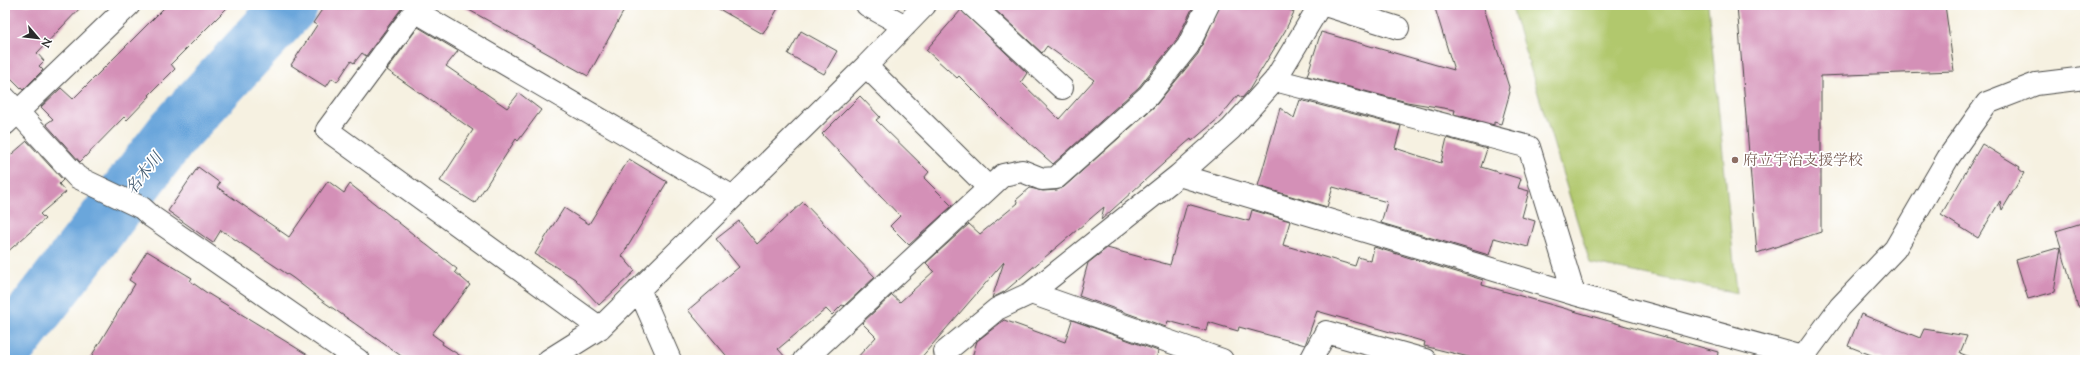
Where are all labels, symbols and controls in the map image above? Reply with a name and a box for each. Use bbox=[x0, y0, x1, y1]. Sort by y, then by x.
north arrow bbox=[18, 18, 58, 58]
text: N bbox=[37, 34, 56, 50]
water label: 名木川 bbox=[121, 147, 170, 201]
place label: 府立宇治支援学校 bbox=[1743, 151, 1863, 172]
marker: 府立宇治支援学校 bbox=[1730, 155, 1740, 165]

